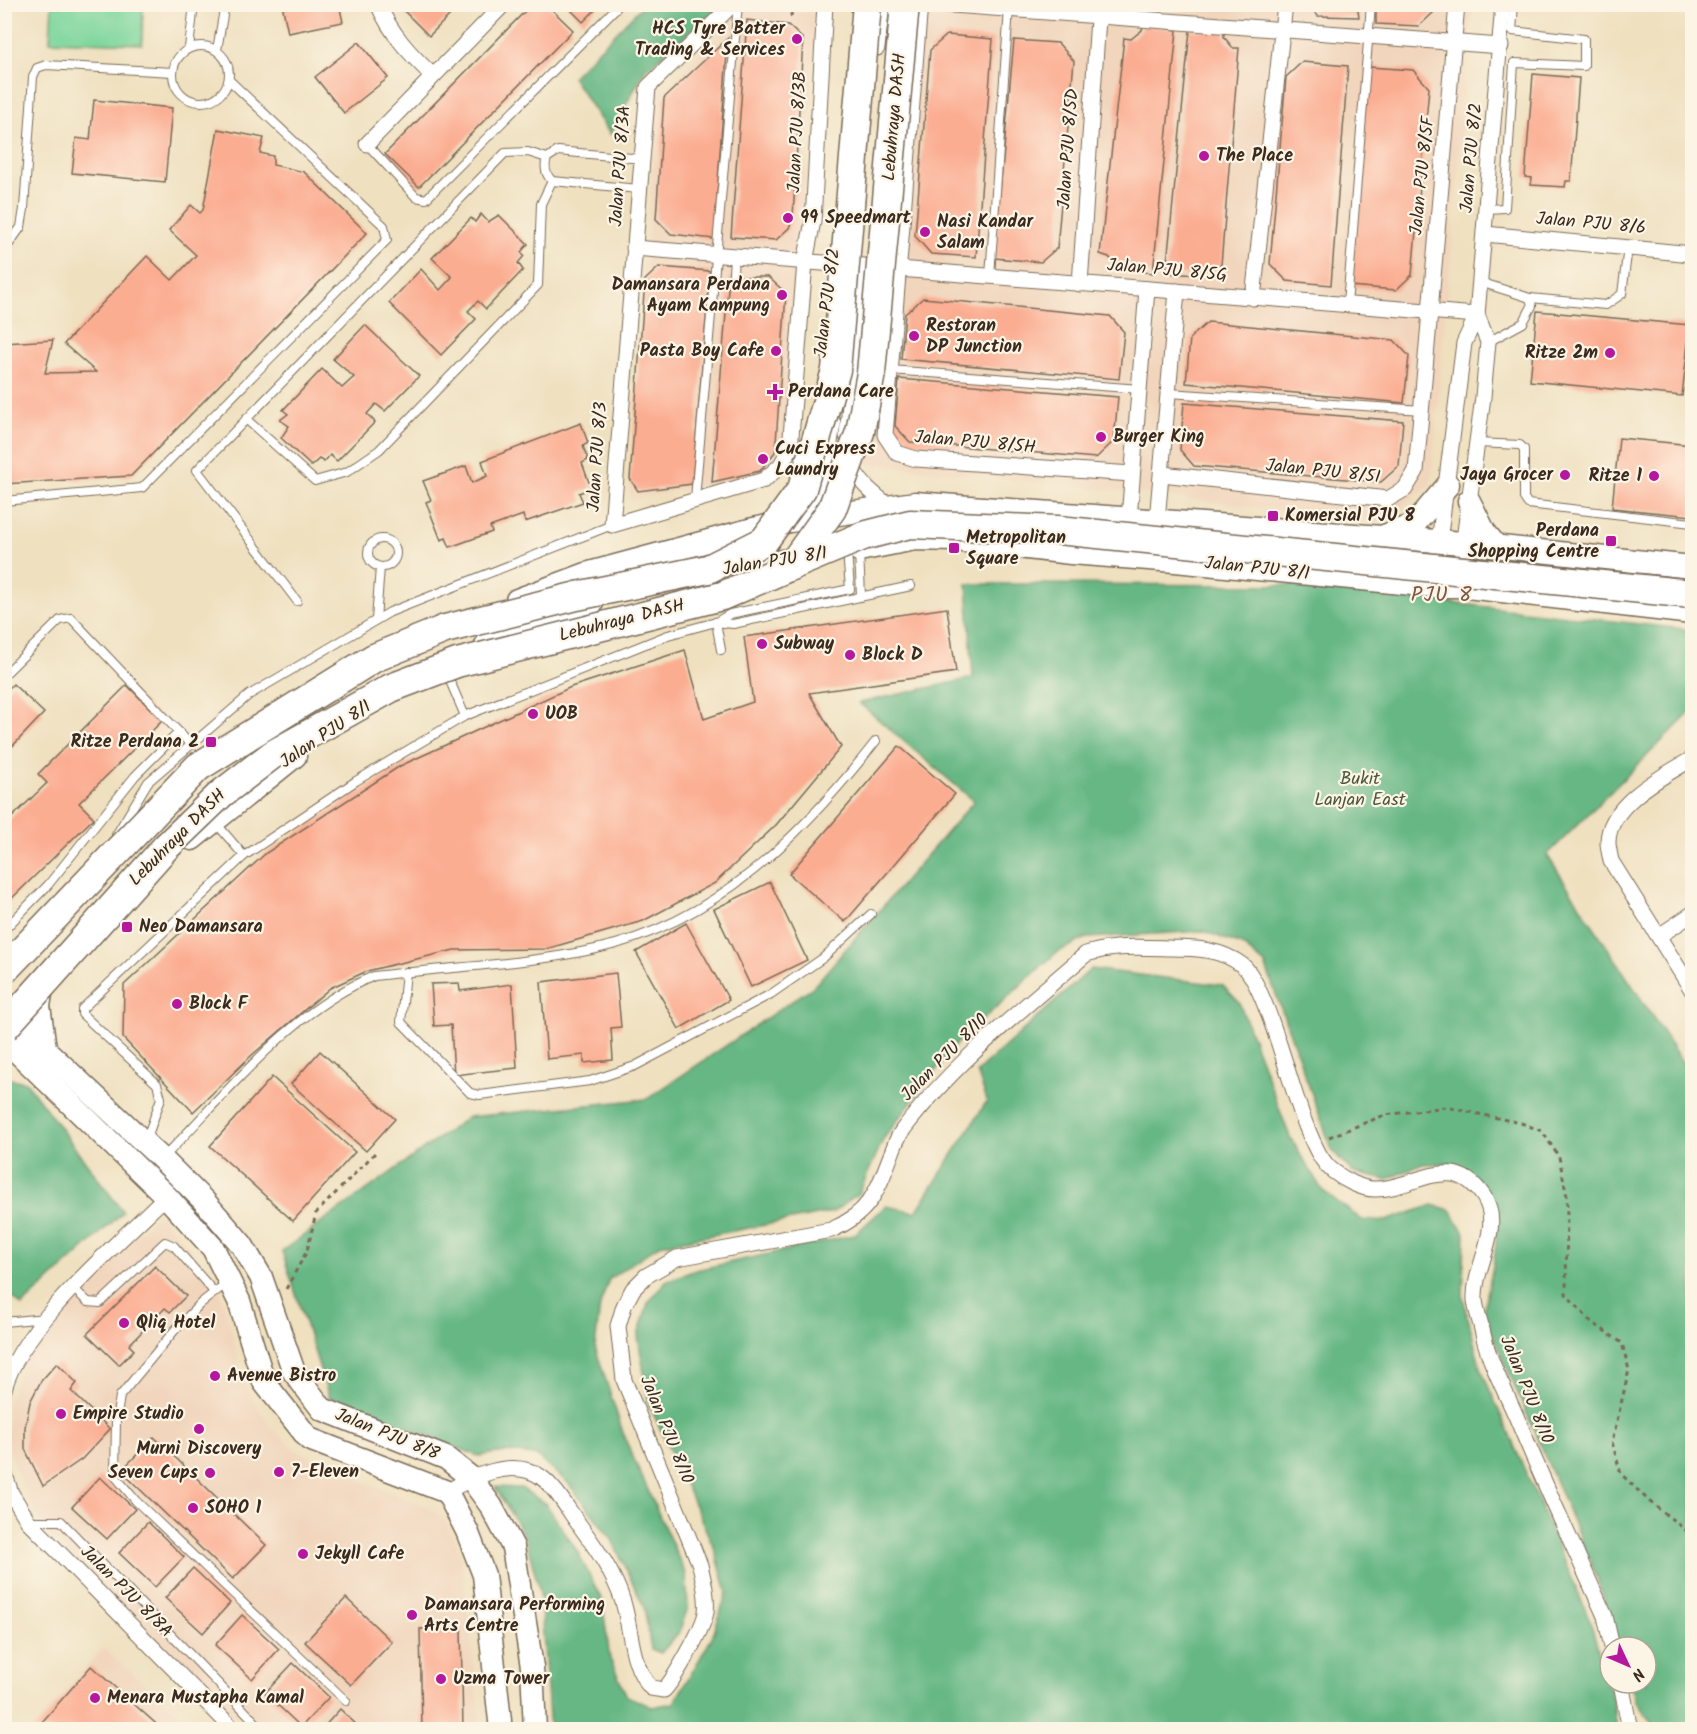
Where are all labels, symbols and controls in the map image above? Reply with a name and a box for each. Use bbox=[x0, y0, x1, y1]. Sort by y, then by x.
place label: HCS Tyre Batter Trading & Services bbox=[635, 15, 786, 65]
marker: HCS Tyre Batter Trading & Services bbox=[790, 32, 804, 46]
street label: Lebuhraya DASH bbox=[875, 52, 915, 182]
street label: Jalan PJU 8/3B bbox=[780, 70, 816, 194]
street label: Jalan PJU 8/5D bbox=[1050, 87, 1088, 210]
street label: Jalan PJU 8/2 bbox=[1453, 102, 1491, 214]
street label: Jalan PJU 8/3A bbox=[602, 105, 640, 227]
street label: Jalan PJU 8/5F bbox=[1402, 114, 1444, 237]
place label: The Place bbox=[1216, 142, 1293, 171]
marker: The Place bbox=[1197, 149, 1211, 163]
place label: 99 Speedmart bbox=[800, 204, 911, 233]
street label: Jalan PJU 8/6 bbox=[1535, 205, 1647, 243]
place label: Nasi Kandar Salam bbox=[937, 208, 1034, 258]
marker: 99 Speedmart bbox=[781, 211, 795, 225]
marker: Nasi Kandar Salam bbox=[918, 225, 932, 239]
street label: Jalan PJU 8/2 bbox=[807, 246, 849, 360]
street label: Jalan PJU 8/5G bbox=[1106, 251, 1228, 291]
place label: Damansara Perdana Ayam Kampung bbox=[612, 271, 770, 321]
marker: Damansara Perdana Ayam Kampung bbox=[775, 288, 789, 302]
place label: Restoran DP Junction bbox=[926, 312, 1022, 362]
marker: Restoran DP Junction bbox=[907, 329, 921, 343]
place label: Pasta Boy Cafe bbox=[640, 337, 764, 366]
place label: Ritze 2m bbox=[1525, 339, 1598, 368]
marker: Pasta Boy Cafe bbox=[769, 344, 783, 358]
marker: Ritze 2m bbox=[1603, 346, 1617, 360]
place label: Perdana Care bbox=[788, 378, 894, 407]
marker: Perdana Care bbox=[766, 383, 784, 401]
street label: Jalan PJU 8/3 bbox=[580, 401, 616, 513]
street label: Jalan PJU 8/5H bbox=[913, 423, 1037, 463]
place label: Burger King bbox=[1113, 423, 1205, 452]
marker: Burger King bbox=[1094, 430, 1108, 444]
place label: Cuci Express Laundry bbox=[775, 435, 876, 485]
marker: Cuci Express Laundry bbox=[756, 452, 770, 466]
street label: Jalan PJU 8/5I bbox=[1264, 452, 1382, 492]
place label: Jaya Grocer bbox=[1460, 461, 1554, 490]
place label: Ritze 1 bbox=[1589, 462, 1643, 491]
marker: Jaya Grocer bbox=[1558, 468, 1572, 482]
marker: Ritze 1 bbox=[1647, 469, 1661, 483]
place label: Komersial PJU 8 bbox=[1285, 502, 1415, 531]
marker: Komersial PJU 8 bbox=[1266, 509, 1280, 523]
place label: Perdana Shopping Centre bbox=[1468, 517, 1599, 567]
place label: Metropolitan Square bbox=[966, 524, 1066, 574]
marker: Perdana Shopping Centre bbox=[1604, 534, 1618, 548]
street label: Jalan PJU 8/1 bbox=[721, 539, 829, 585]
marker: Metropolitan Square bbox=[947, 541, 961, 555]
street label: Jalan PJU 8/1 bbox=[1203, 549, 1311, 589]
district label: PJU 8 bbox=[1411, 579, 1473, 612]
street label: Lebuhraya DASH bbox=[556, 591, 688, 651]
place label: Subway bbox=[774, 630, 835, 659]
marker: Subway bbox=[755, 637, 769, 651]
place label: Block D bbox=[862, 641, 923, 670]
marker: Block D bbox=[843, 648, 857, 662]
street label: Jalan PJU 8/1 bbox=[274, 693, 378, 777]
place label: UOB bbox=[545, 700, 578, 729]
marker: UOB bbox=[526, 707, 540, 721]
place label: Ritze Perdana 2 bbox=[70, 728, 199, 757]
marker: Ritze Perdana 2 bbox=[204, 735, 218, 749]
park label: Bukit Lanjan East bbox=[1314, 765, 1407, 815]
street label: Lebuhraya DASH bbox=[122, 782, 234, 894]
place label: Neo Damansara bbox=[139, 913, 263, 942]
marker: Neo Damansara bbox=[120, 920, 134, 934]
place label: Block F bbox=[189, 990, 249, 1019]
marker: Block F bbox=[170, 997, 184, 1011]
street label: Jalan PJU 8/10 bbox=[894, 1007, 996, 1109]
place label: Qliq Hotel bbox=[136, 1309, 215, 1338]
marker: Qliq Hotel bbox=[117, 1316, 131, 1330]
street label: Jalan PJU 8/10 bbox=[1491, 1331, 1561, 1449]
place label: Avenue Bistro bbox=[227, 1362, 336, 1391]
marker: Avenue Bistro bbox=[208, 1369, 222, 1383]
street label: Jalan PJU 8/10 bbox=[631, 1371, 701, 1489]
place label: Empire Studio bbox=[73, 1400, 184, 1429]
street label: Jalan PJU 8/8 bbox=[330, 1401, 444, 1469]
marker: Empire Studio bbox=[54, 1407, 68, 1421]
marker: Murni Discovery bbox=[192, 1422, 206, 1436]
place label: Murni Discovery bbox=[137, 1435, 262, 1464]
place label: 7-Eleven bbox=[291, 1458, 359, 1487]
place label: Seven Cups bbox=[108, 1459, 199, 1488]
marker: 7-Eleven bbox=[272, 1465, 286, 1479]
marker: Seven Cups bbox=[203, 1466, 217, 1480]
place label: SOHO 1 bbox=[205, 1494, 262, 1523]
marker: SOHO 1 bbox=[186, 1501, 200, 1515]
street label: Jalan PJU 8/8A bbox=[73, 1539, 179, 1645]
place label: Jekyll Cafe bbox=[315, 1540, 404, 1569]
marker: Jekyll Cafe bbox=[296, 1547, 310, 1561]
place label: Damansara Performing Arts Centre bbox=[424, 1591, 605, 1641]
marker: Damansara Performing Arts Centre bbox=[405, 1608, 419, 1622]
north arrow bbox=[1598, 1635, 1658, 1695]
text: N bbox=[1625, 1662, 1650, 1687]
place label: Uzma Tower bbox=[453, 1665, 551, 1694]
marker: Uzma Tower bbox=[434, 1672, 448, 1686]
place label: Menara Mustapha Kamal bbox=[107, 1684, 304, 1713]
marker: Menara Mustapha Kamal bbox=[88, 1691, 102, 1705]

